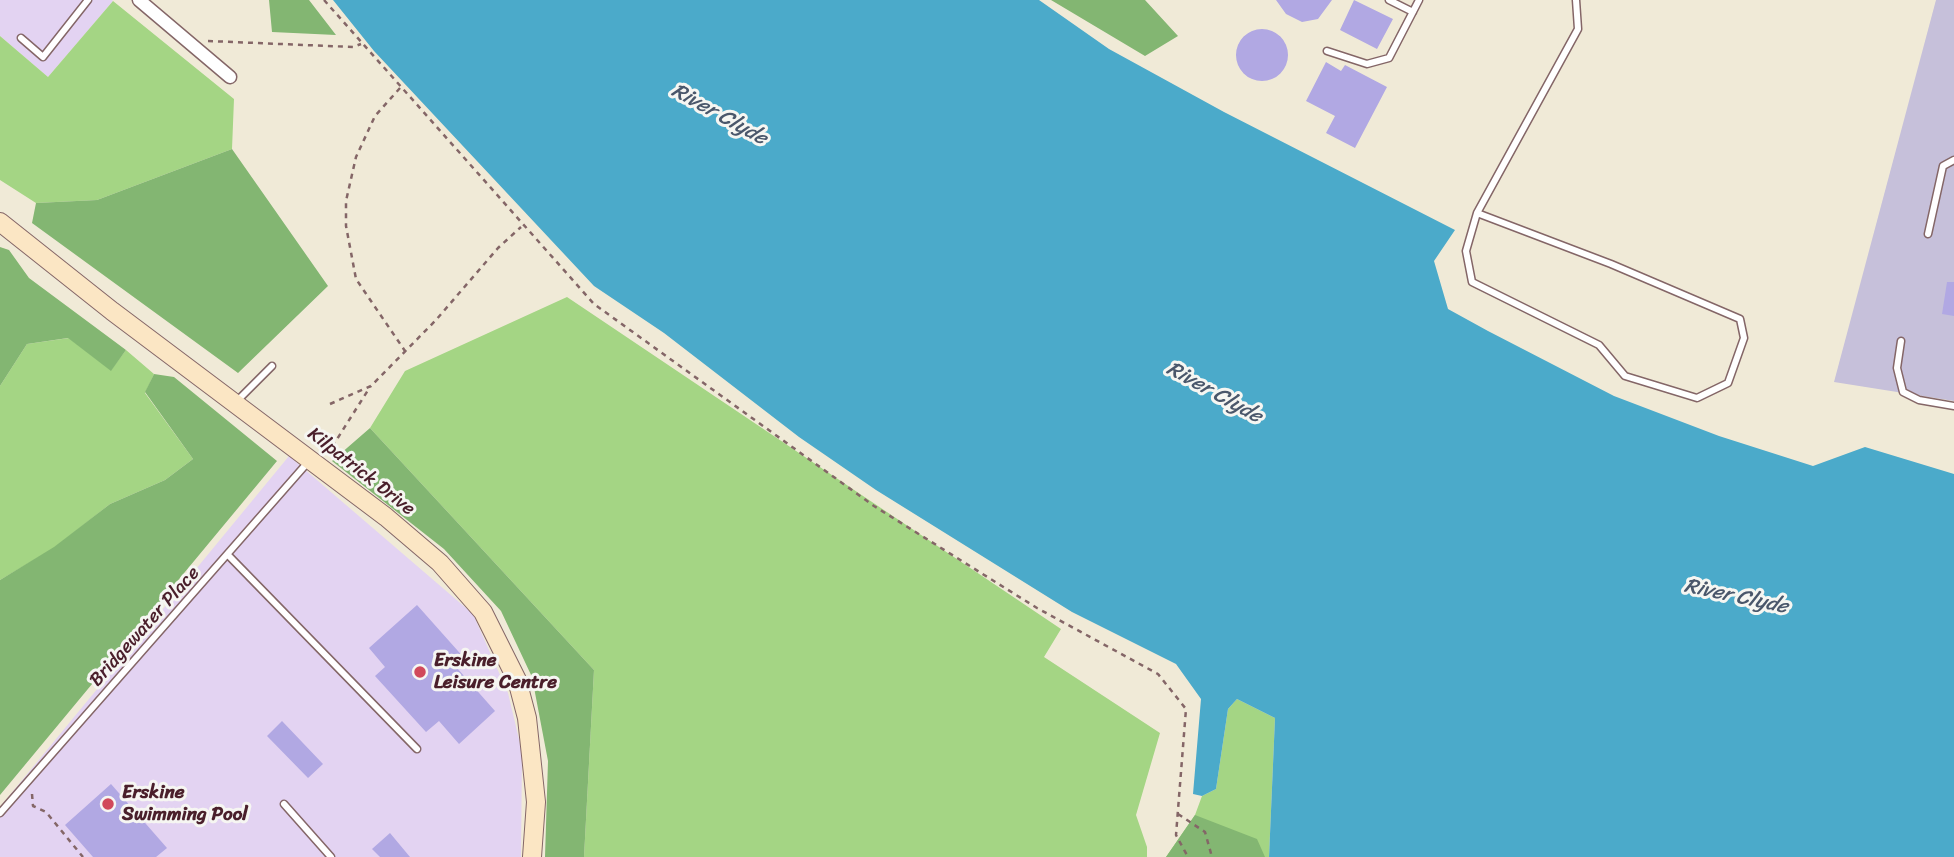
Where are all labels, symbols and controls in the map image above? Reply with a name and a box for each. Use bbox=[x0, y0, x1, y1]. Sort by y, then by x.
water label: River Clyde bbox=[667, 79, 771, 151]
water label: River Clyde bbox=[1162, 357, 1266, 429]
street label: Kilpatrick Drive bbox=[303, 423, 419, 521]
street label: Bridgewater Place bbox=[85, 562, 205, 692]
water label: River Clyde bbox=[1682, 574, 1790, 620]
place label: Erskine Leisure Centre bbox=[434, 650, 557, 694]
marker: Erskine Leisure Centre bbox=[412, 664, 428, 680]
place label: Erskine Swimming Pool bbox=[122, 782, 248, 826]
marker: Erskine Swimming Pool bbox=[100, 796, 116, 812]

